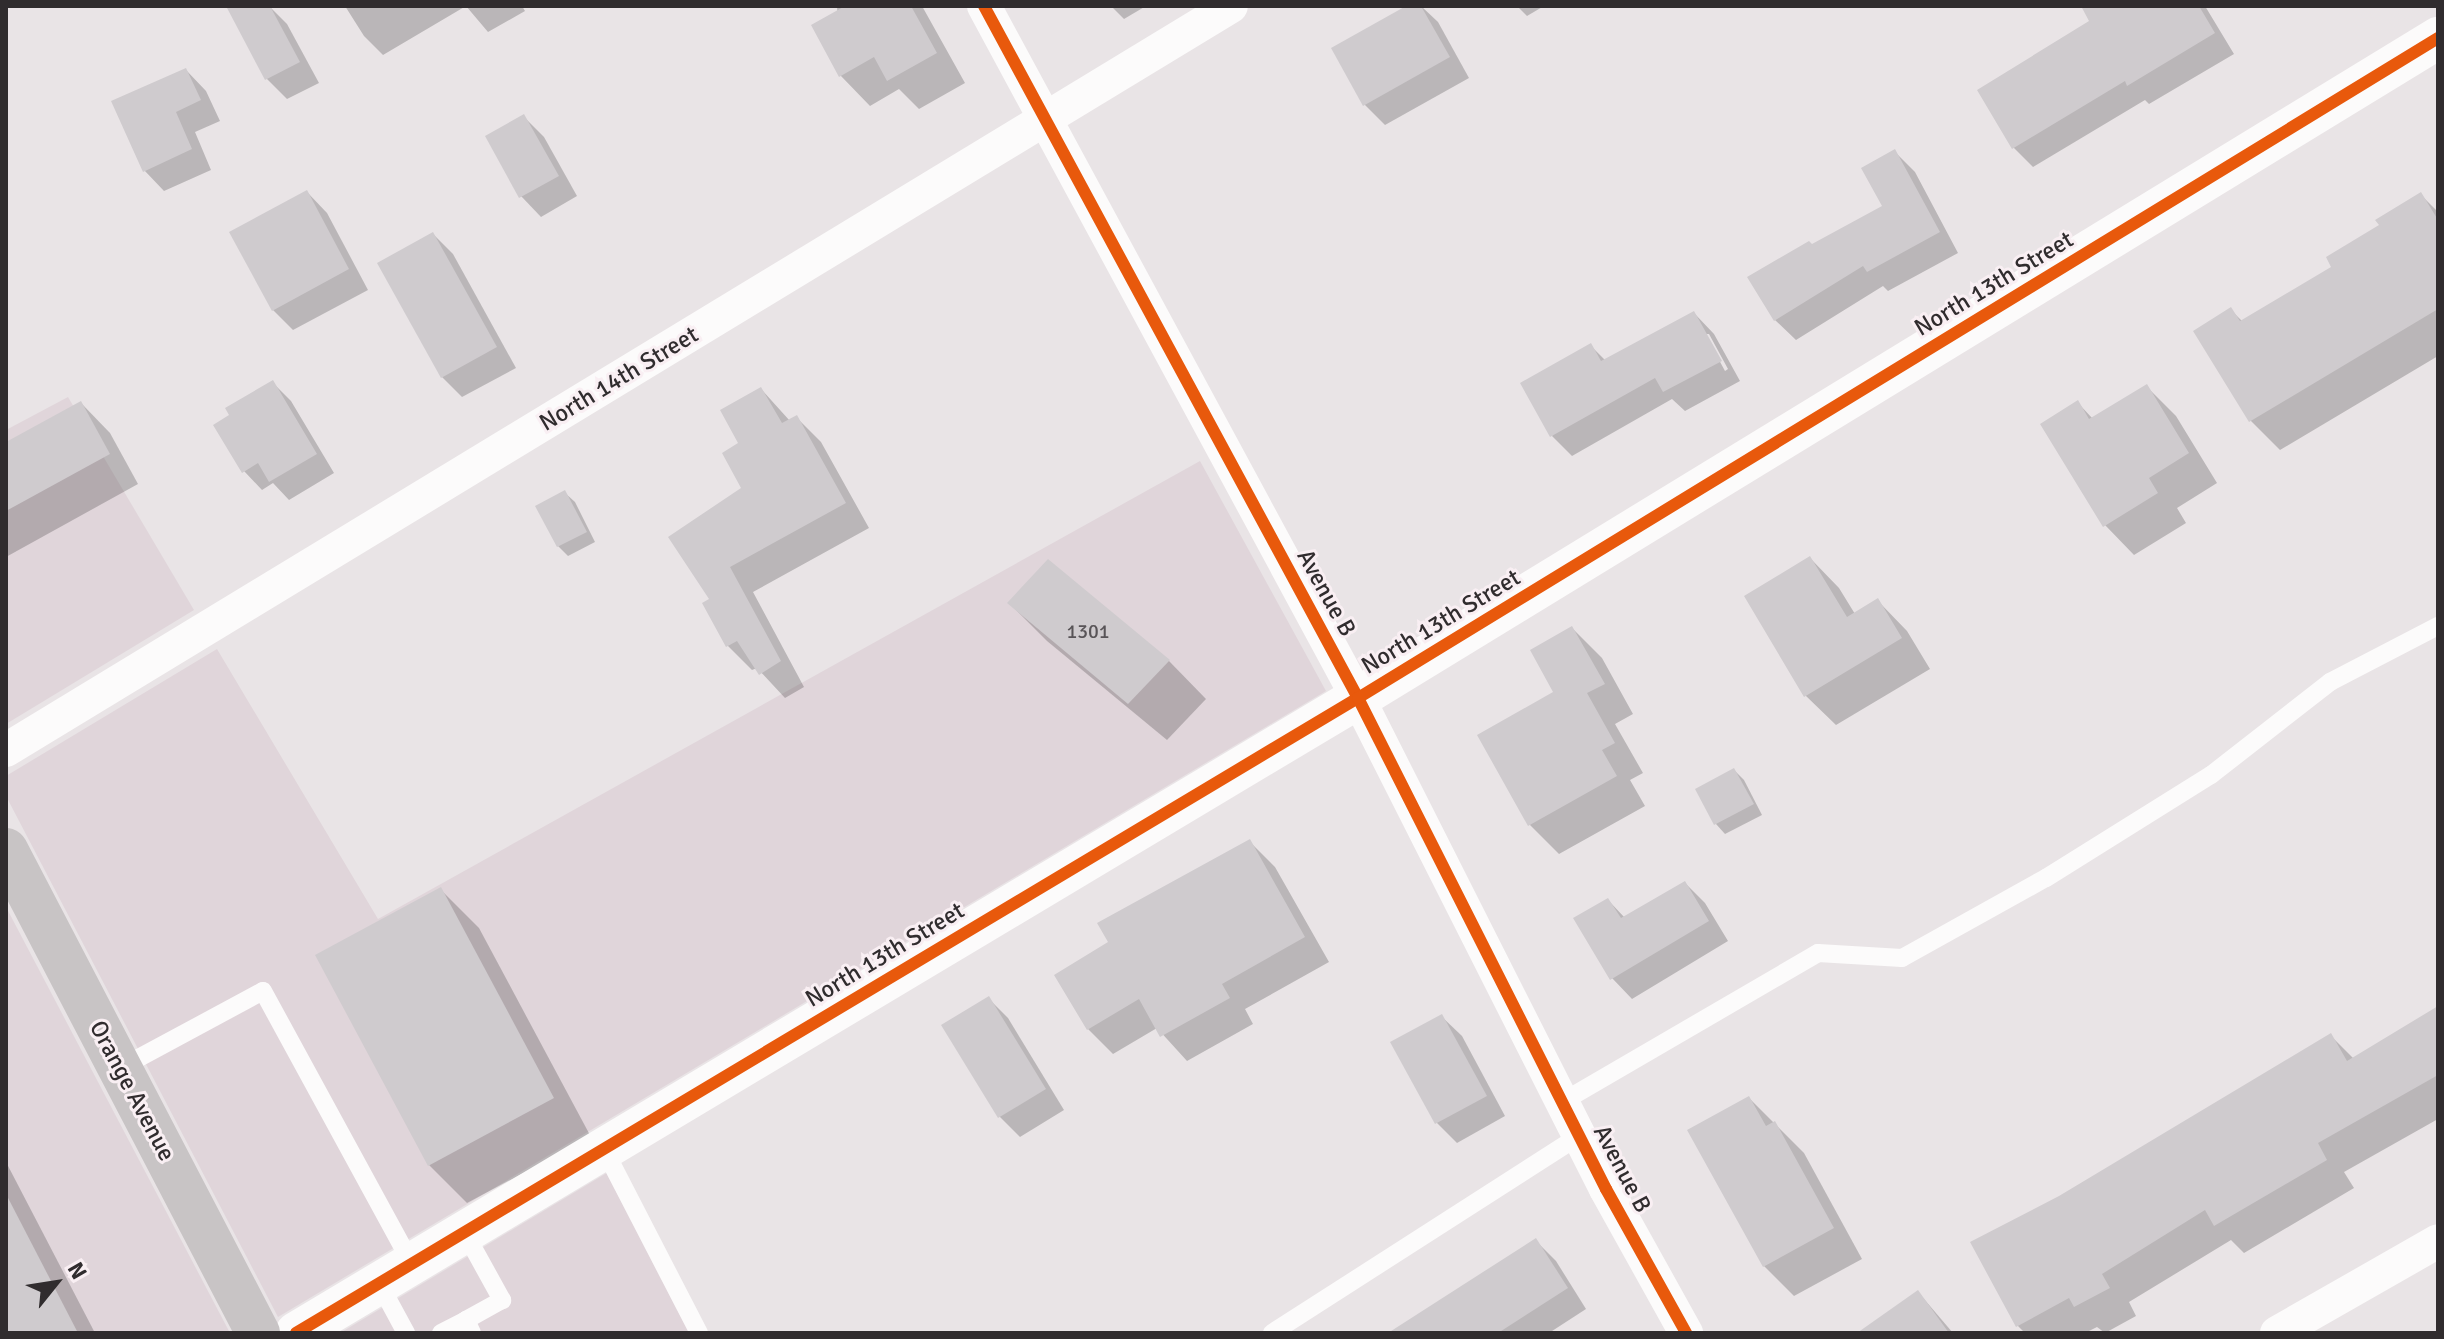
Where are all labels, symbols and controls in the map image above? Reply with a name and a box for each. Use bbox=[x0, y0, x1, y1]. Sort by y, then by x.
street label: North 13th Street bbox=[1909, 225, 2079, 343]
street label: North 14th Street bbox=[534, 320, 704, 438]
street label: Avenue B bbox=[1290, 545, 1362, 641]
street label: North 13th Street bbox=[1356, 563, 1526, 681]
house number: 1301 bbox=[1066, 619, 1110, 643]
street label: North 13th Street bbox=[800, 896, 970, 1014]
street label: Orange Avenue bbox=[83, 1016, 181, 1166]
street label: Avenue B bbox=[1587, 1120, 1657, 1218]
north arrow bbox=[16, 1243, 96, 1323]
text: N bbox=[62, 1257, 93, 1284]

